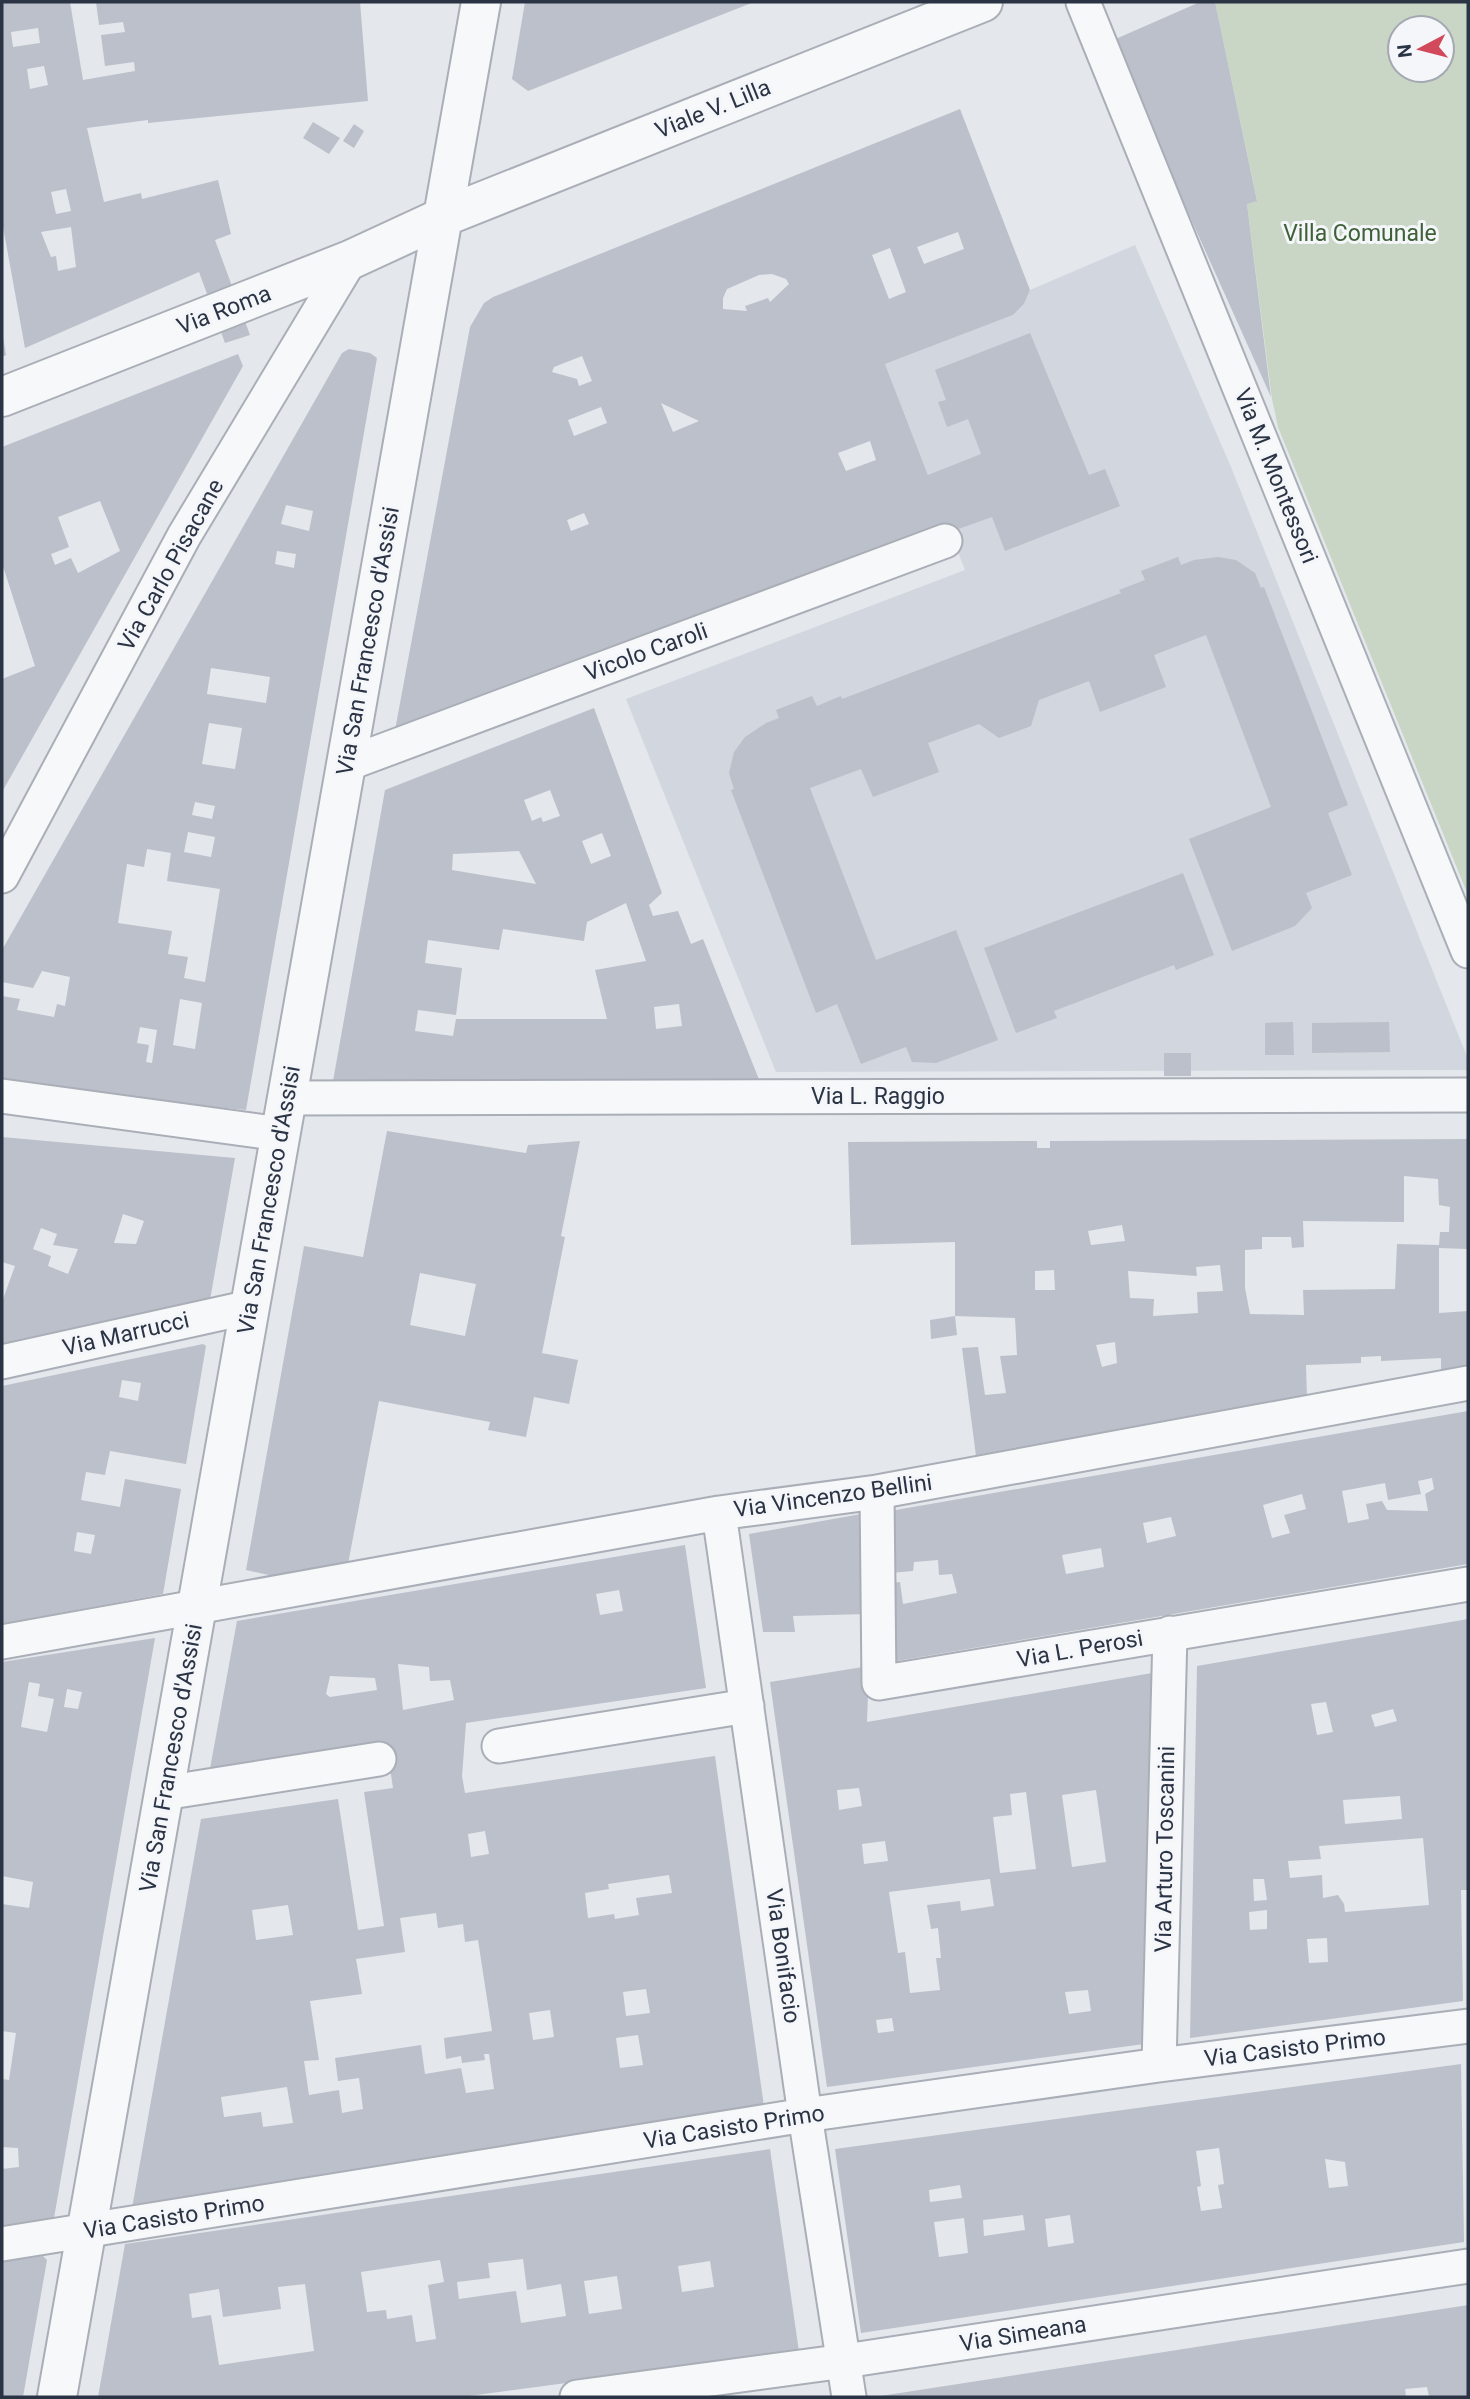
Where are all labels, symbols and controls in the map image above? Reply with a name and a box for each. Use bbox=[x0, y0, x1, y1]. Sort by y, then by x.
north arrow bbox=[1386, 14, 1456, 84]
text: N bbox=[1392, 43, 1417, 59]
street label: Viale V. Lilla bbox=[651, 74, 775, 144]
park label: Villa Comunale bbox=[1283, 220, 1437, 247]
street label: Via Roma bbox=[173, 280, 275, 340]
street label: Via M. Montessori bbox=[1229, 385, 1323, 567]
street label: Via Carlo Pisacane bbox=[113, 474, 229, 656]
street label: Via San Francesco d'Assisi bbox=[331, 505, 405, 777]
street label: Vicolo Caroli bbox=[581, 617, 711, 687]
street label: Via San Francesco d'Assisi bbox=[232, 1064, 306, 1336]
street label: Via L. Raggio bbox=[811, 1083, 945, 1110]
street label: Via Marrucci bbox=[60, 1306, 192, 1362]
street label: Via Vincenzo Bellini bbox=[732, 1469, 934, 1523]
street label: Via San Francesco d'Assisi bbox=[134, 1622, 208, 1894]
street label: Via L. Perosi bbox=[1015, 1625, 1145, 1673]
street label: Via Arturo Toscanini bbox=[1150, 1745, 1180, 1953]
street label: Via Bonifacio bbox=[760, 1887, 806, 2025]
street label: Via Casisto Primo bbox=[1203, 2023, 1387, 2073]
street label: Via Casisto Primo bbox=[642, 2099, 826, 2155]
street label: Via Casisto Primo bbox=[82, 2189, 266, 2245]
street label: Via Simeana bbox=[958, 2311, 1088, 2357]

